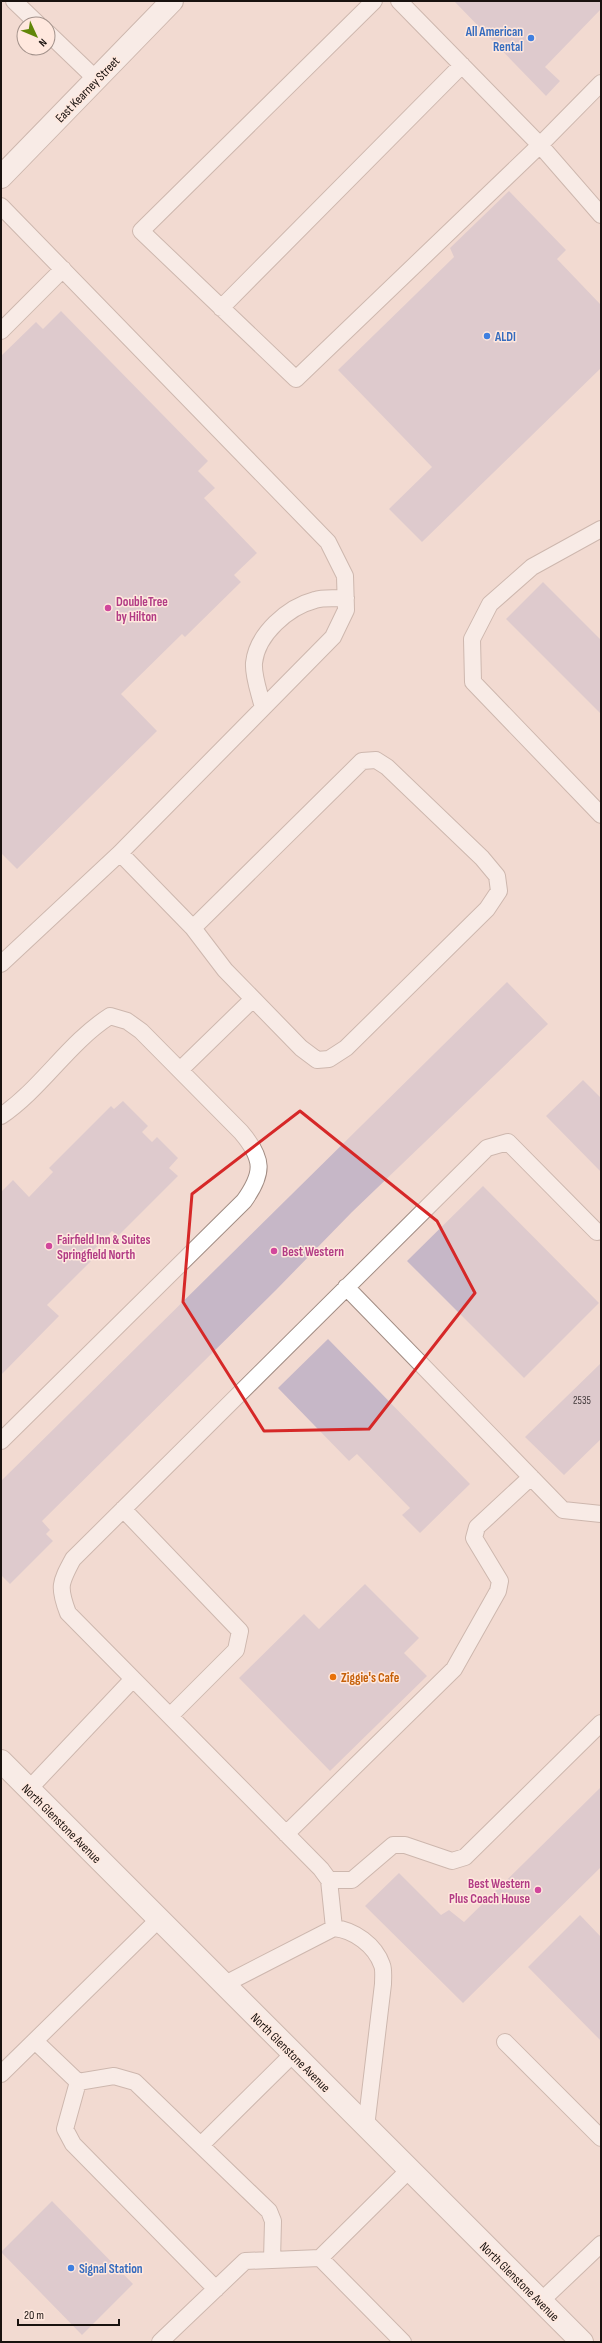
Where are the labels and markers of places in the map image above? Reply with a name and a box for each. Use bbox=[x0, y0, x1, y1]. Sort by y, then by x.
place label: All American Rental bbox=[465, 24, 523, 55]
marker: All American Rental bbox=[526, 33, 536, 43]
place label: ALDI bbox=[494, 329, 516, 345]
marker: ALDI bbox=[482, 331, 492, 341]
place label: DoubleTree by Hilton bbox=[116, 594, 168, 625]
marker: DoubleTree by Hilton bbox=[103, 603, 113, 613]
place label: Fairfield Inn & Suites Springfield North bbox=[57, 1232, 151, 1263]
marker: Fairfield Inn & Suites Springfield North bbox=[44, 1241, 54, 1251]
place label: Best Western bbox=[282, 1244, 344, 1260]
marker: Best Western bbox=[269, 1246, 279, 1256]
place label: Ziggie's Cafe bbox=[341, 1670, 400, 1686]
marker: Ziggie's Cafe bbox=[328, 1672, 338, 1682]
place label: Best Western Plus Coach House bbox=[449, 1876, 530, 1907]
marker: Best Western Plus Coach House bbox=[533, 1885, 543, 1895]
place label: Signal Station bbox=[79, 2261, 143, 2277]
marker: Signal Station bbox=[66, 2263, 76, 2273]

